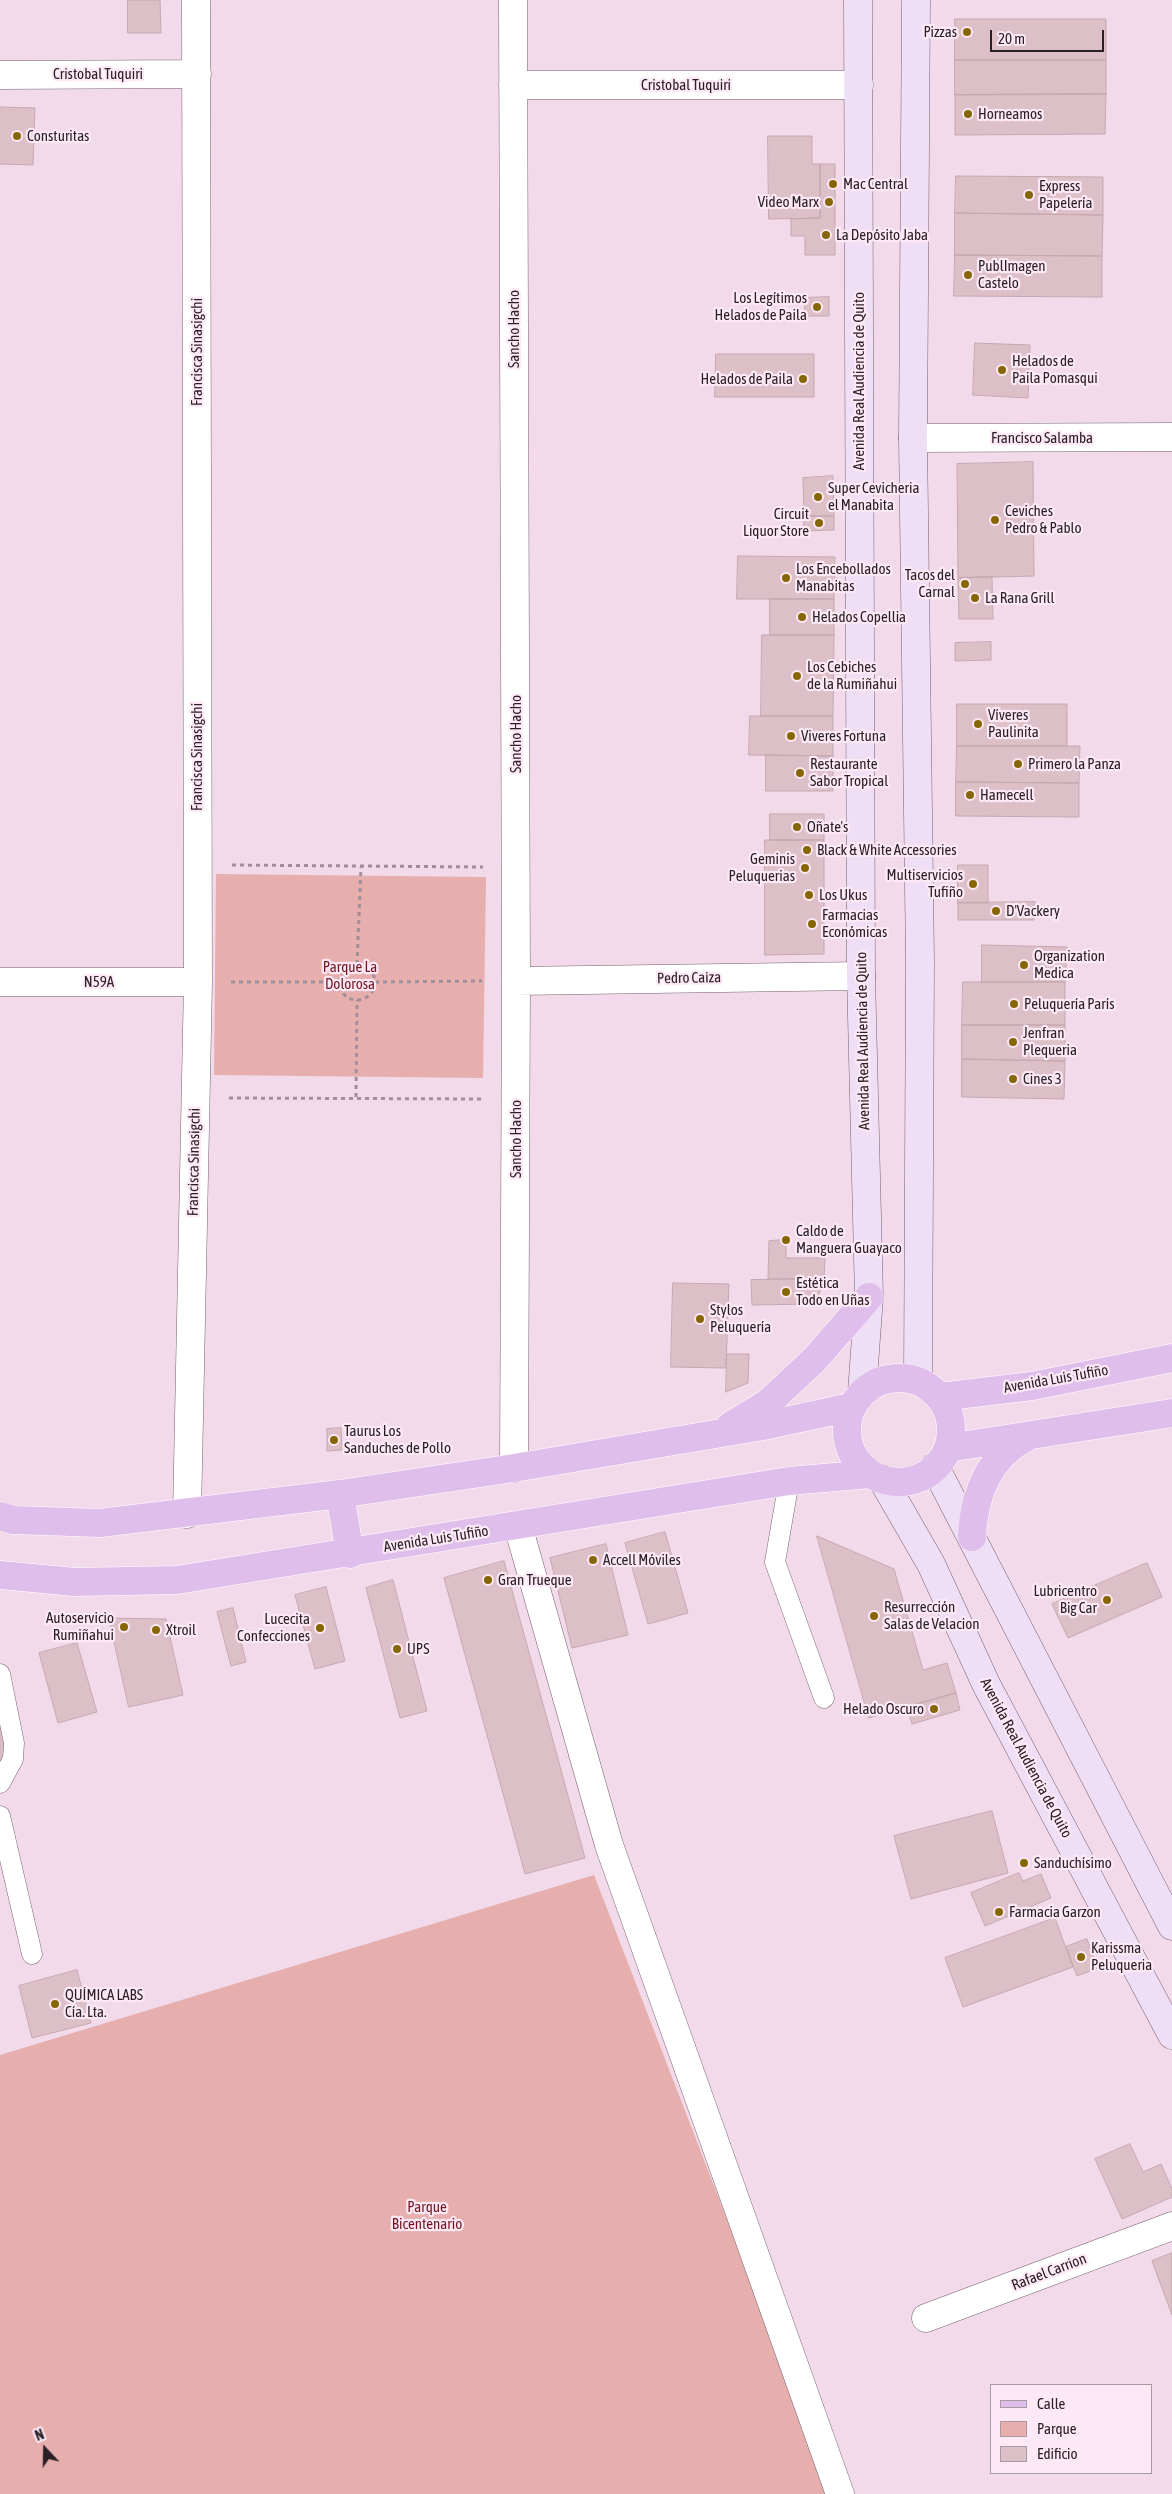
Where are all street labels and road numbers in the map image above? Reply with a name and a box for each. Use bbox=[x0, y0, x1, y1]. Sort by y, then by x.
street label: Cristobal Tuquiri bbox=[53, 65, 143, 83]
street label: Cristobal Tuquiri bbox=[641, 76, 731, 94]
street label: Sancho Hacho bbox=[505, 290, 523, 368]
street label: Avenida Real Audiencia de Quito bbox=[850, 292, 868, 470]
street label: Francisca Sinasigchi bbox=[188, 298, 206, 406]
street label: Francisco Salamba bbox=[991, 429, 1093, 447]
street label: Sancho Hacho bbox=[507, 695, 525, 773]
street label: Francisca Sinasigchi bbox=[188, 703, 206, 811]
street label: Avenida Real Audiencia de Quito bbox=[852, 952, 874, 1130]
street label: Pedro Caiza bbox=[657, 968, 721, 988]
street label: N59A bbox=[84, 973, 114, 991]
street label: Sancho Hacho bbox=[507, 1100, 525, 1178]
street label: Francisca Sinasigchi bbox=[184, 1108, 204, 1216]
street label: Avenida Luis Tufiño bbox=[1002, 1361, 1110, 1397]
street label: Avenida Luis Tufiño bbox=[382, 1522, 490, 1556]
street label: Avenida Real Audiencia de Quito bbox=[976, 1675, 1076, 1841]
street label: Rafael Carrion bbox=[1009, 2249, 1089, 2295]

